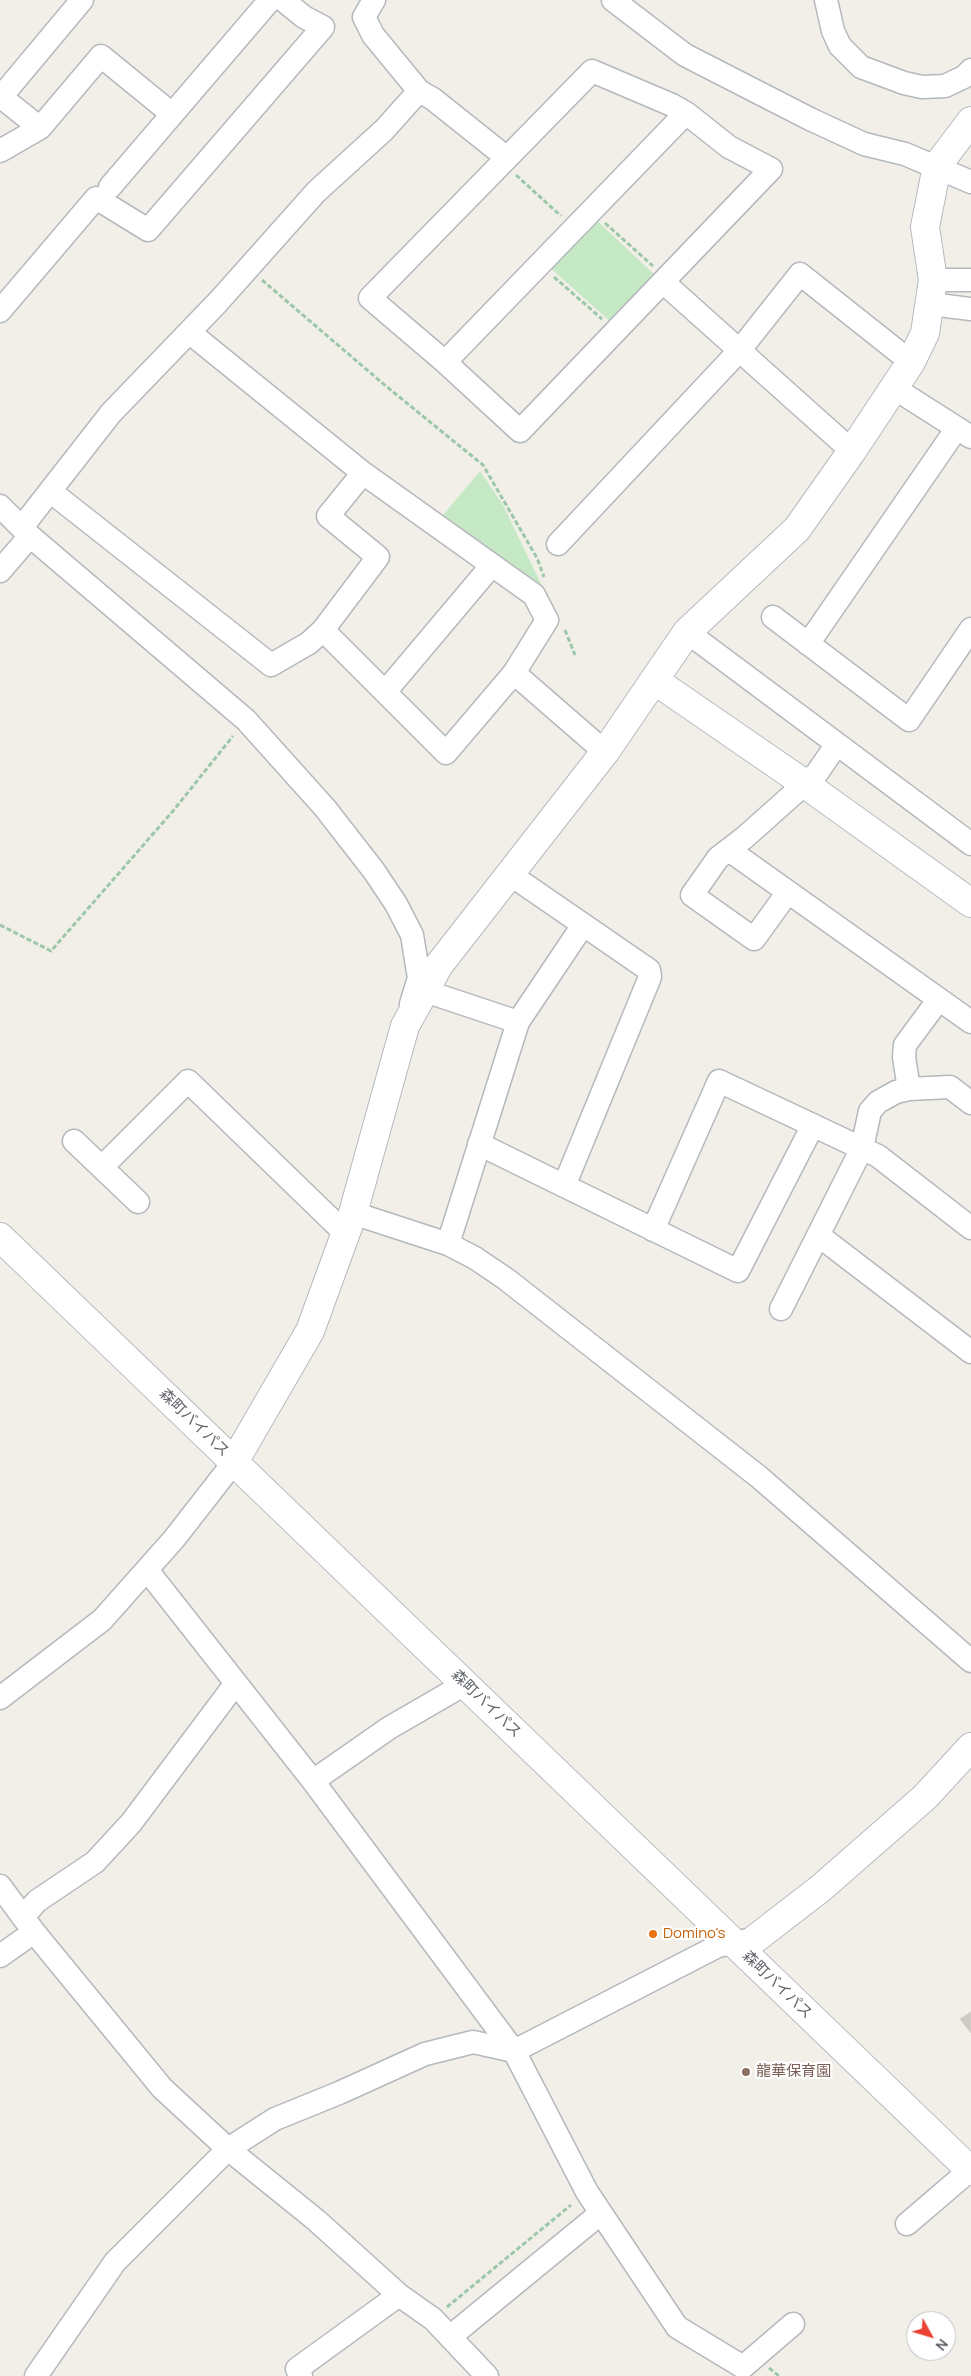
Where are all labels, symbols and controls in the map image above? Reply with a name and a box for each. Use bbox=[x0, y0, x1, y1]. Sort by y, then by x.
street label: 森町バイパス bbox=[155, 1385, 233, 1461]
street label: 森町バイパス bbox=[447, 1666, 525, 1742]
place label: Domino's bbox=[663, 1925, 725, 1943]
marker: Domino's bbox=[647, 1928, 659, 1940]
street label: 森町バイパス bbox=[738, 1947, 816, 2023]
place label: 龍華保育園 bbox=[756, 2063, 831, 2081]
marker: 龍華保育園 bbox=[740, 2066, 752, 2078]
north arrow bbox=[906, 2311, 956, 2361]
text: N bbox=[932, 2335, 953, 2355]

